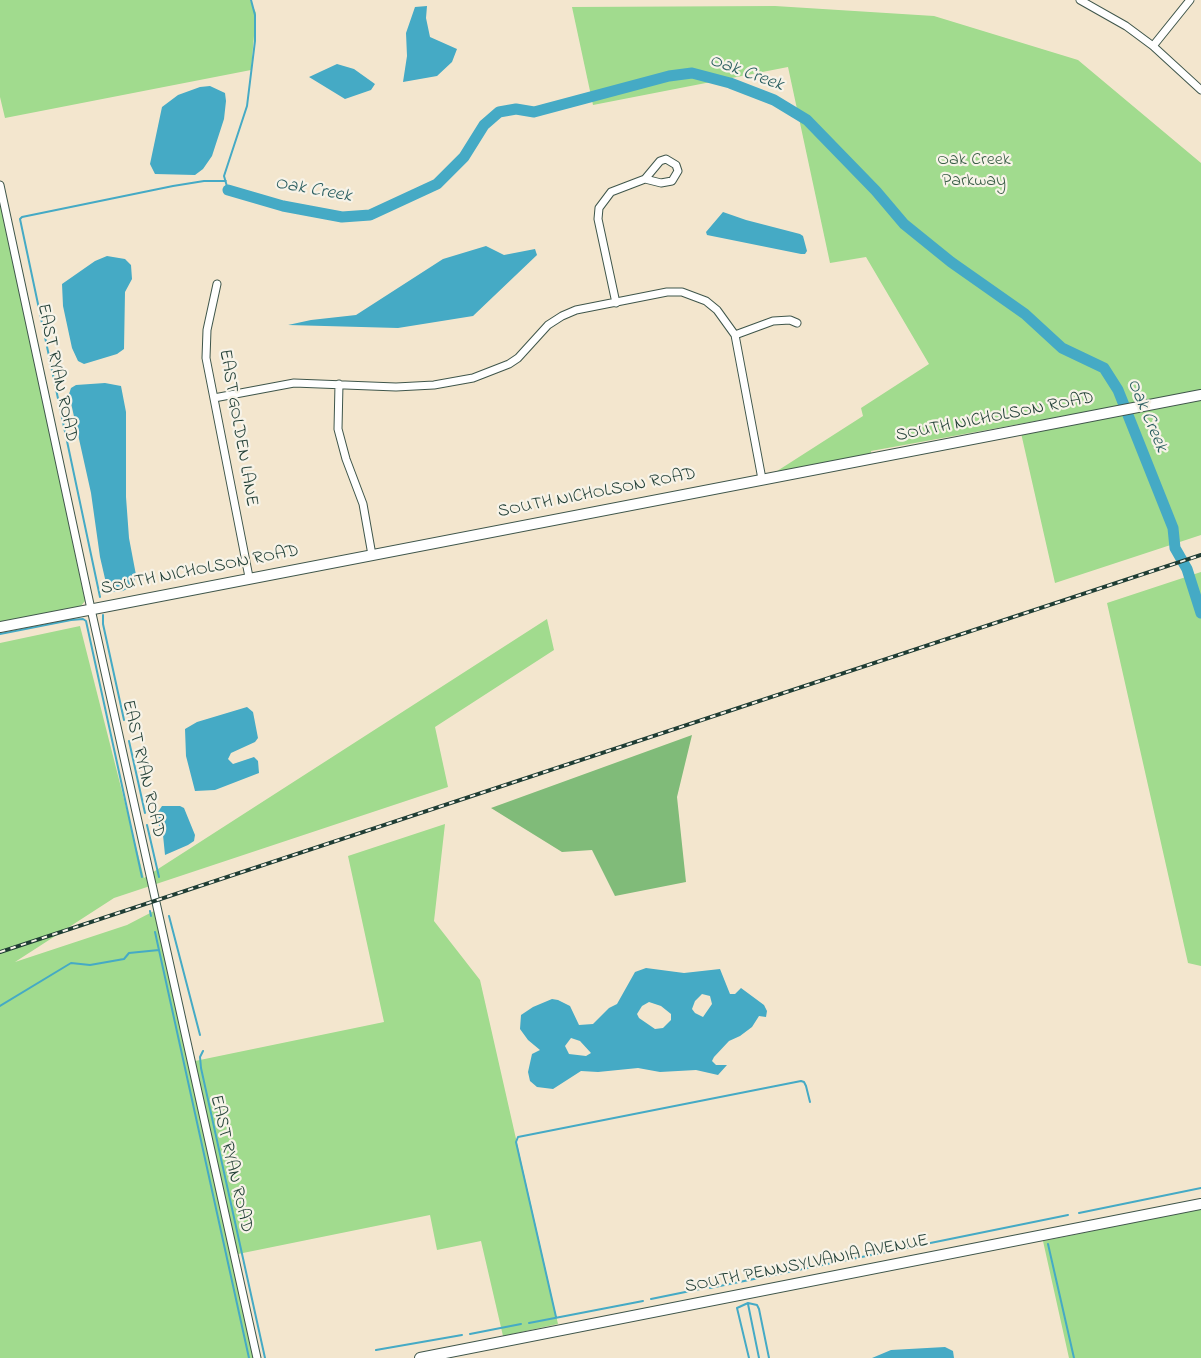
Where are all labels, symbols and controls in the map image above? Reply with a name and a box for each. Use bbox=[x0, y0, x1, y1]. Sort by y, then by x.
water label: Oak Creek bbox=[706, 50, 786, 98]
park label: Oak Creek Parkway bbox=[937, 150, 1011, 192]
water label: Oak Creek bbox=[273, 173, 353, 209]
street label: EAST RYAN ROAD bbox=[31, 302, 81, 444]
street label: EAST GOLDEN LANE bbox=[213, 348, 261, 508]
water label: Oak Creek bbox=[1120, 376, 1172, 456]
street label: SOUTH NICHOLSON ROAD bbox=[894, 388, 1096, 448]
street label: SOUTH NICHOLSON ROAD bbox=[496, 464, 698, 524]
street label: SOUTH NICHOLSON ROAD bbox=[99, 541, 301, 601]
street label: EAST RYAN ROAD bbox=[116, 698, 168, 840]
street label: EAST RYAN ROAD bbox=[204, 1093, 256, 1235]
street label: SOUTH PENNSYLVANIA AVENUE bbox=[683, 1231, 931, 1299]

